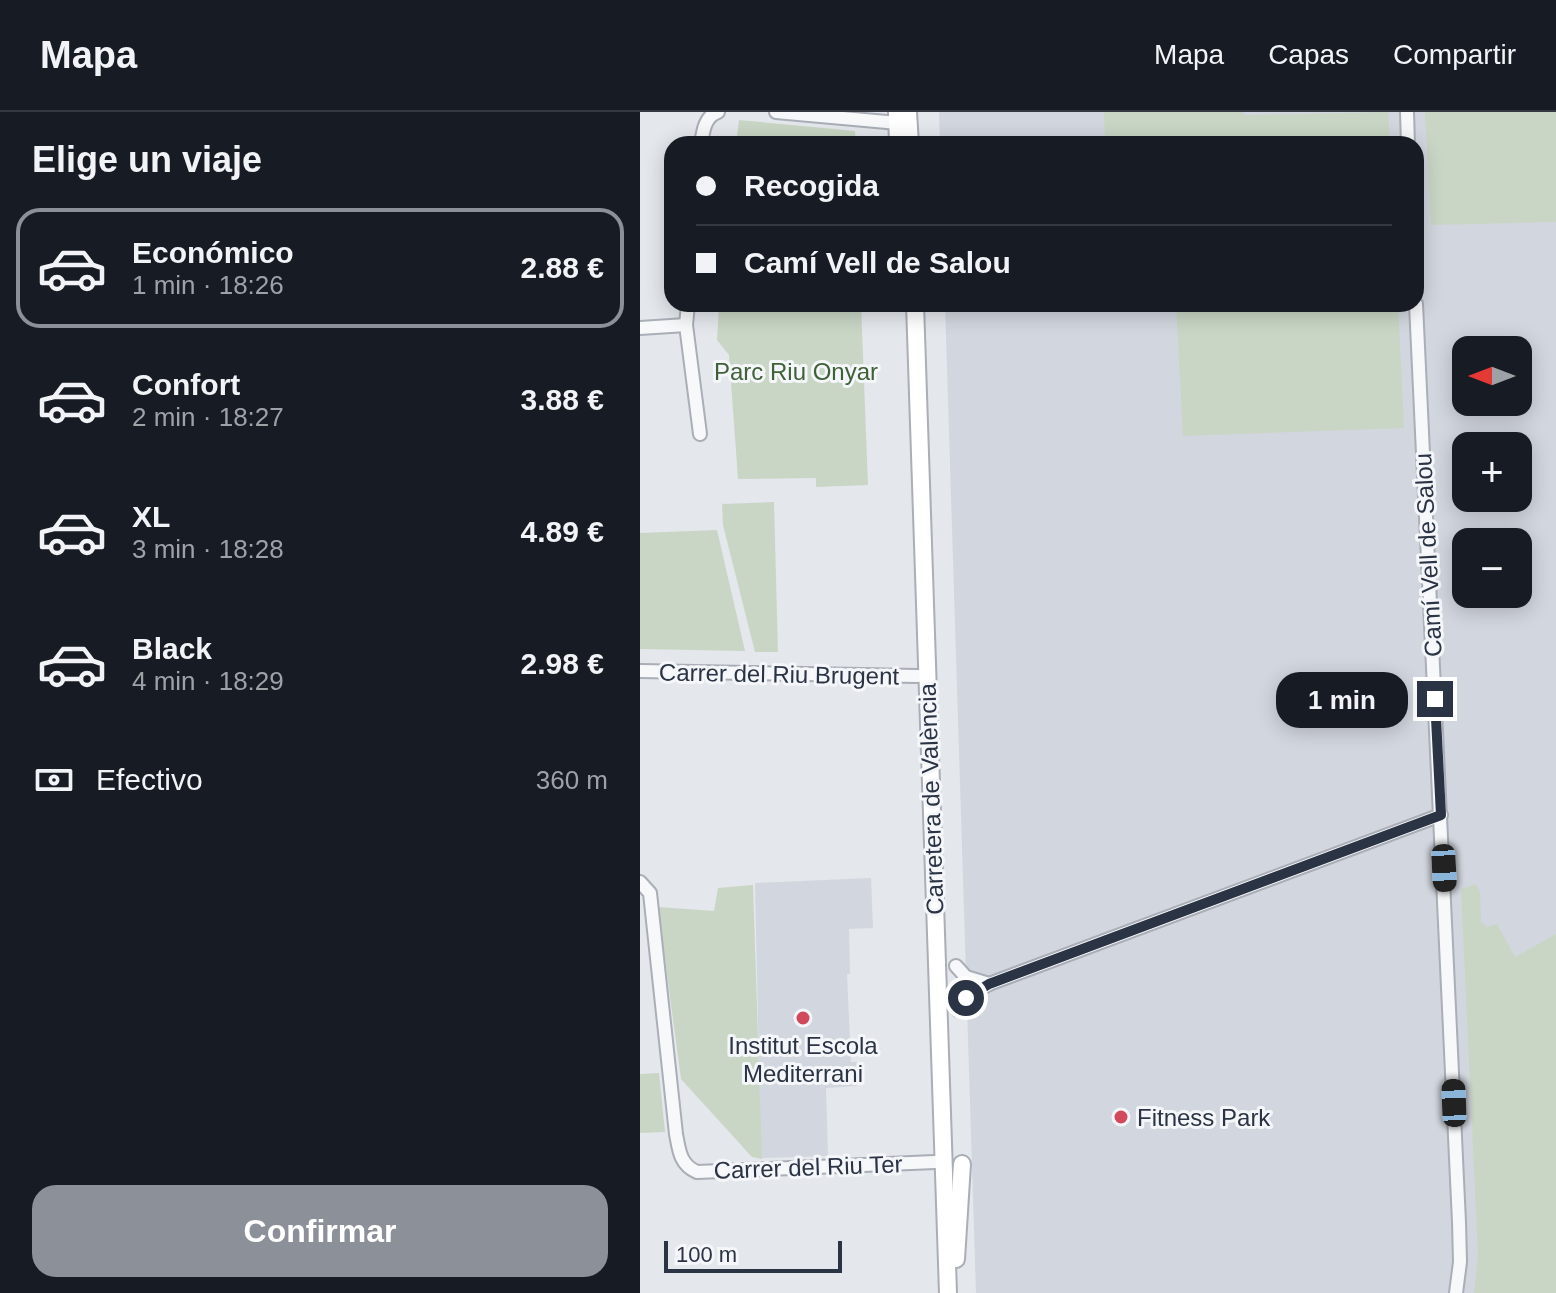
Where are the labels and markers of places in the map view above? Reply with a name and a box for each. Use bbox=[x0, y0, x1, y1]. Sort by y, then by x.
marker: Institut Escola Mediterrani bbox=[794, 1009, 812, 1027]
place label: Institut Escola Mediterrani bbox=[728, 1032, 878, 1087]
place label: Fitness Park bbox=[1137, 1104, 1271, 1131]
marker: Fitness Park bbox=[1112, 1108, 1130, 1126]

